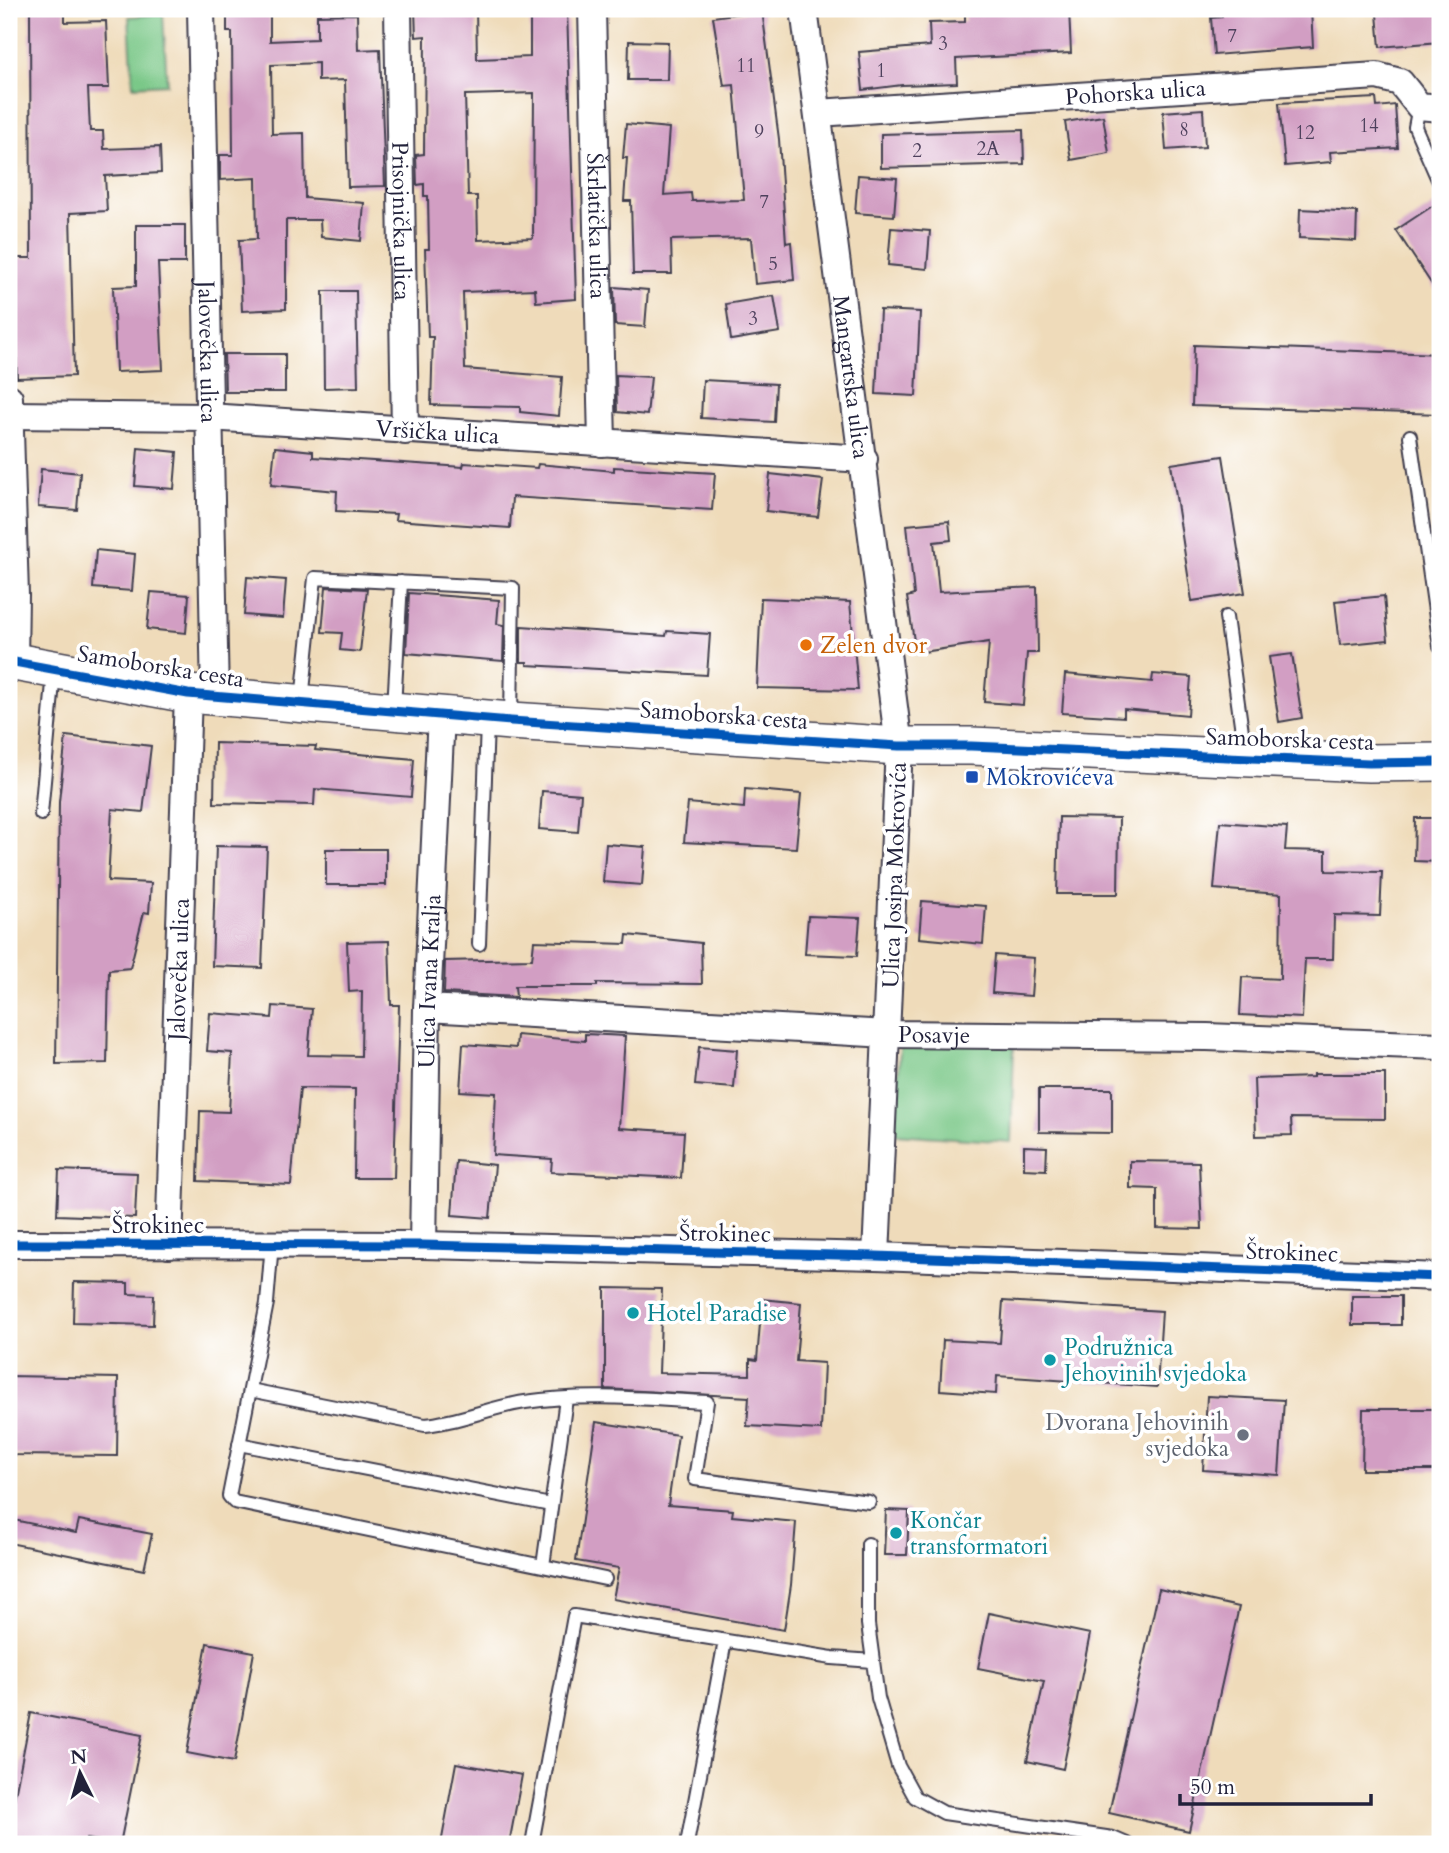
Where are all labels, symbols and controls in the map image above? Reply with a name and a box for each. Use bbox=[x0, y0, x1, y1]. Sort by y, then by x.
house number: 7 bbox=[1227, 23, 1237, 49]
house number: 3 bbox=[938, 31, 948, 57]
house number: 11 bbox=[736, 53, 756, 79]
house number: 1 bbox=[876, 58, 886, 84]
street label: Pohorska ulica bbox=[1064, 72, 1207, 113]
house number: 14 bbox=[1359, 113, 1379, 139]
house number: 8 bbox=[1179, 117, 1189, 143]
house number: 9 bbox=[754, 119, 764, 145]
house number: 12 bbox=[1295, 120, 1315, 146]
house number: 2A bbox=[976, 136, 1000, 162]
house number: 2 bbox=[912, 138, 922, 164]
street label: Prisojnička ulica bbox=[384, 141, 418, 301]
street label: Škrlatička ulica bbox=[579, 153, 614, 299]
house number: 7 bbox=[759, 189, 769, 215]
house number: 5 bbox=[768, 251, 778, 277]
street label: Jalovečka ulica bbox=[190, 277, 224, 424]
street label: Mangartska ulica bbox=[825, 293, 877, 461]
house number: 3 bbox=[748, 306, 758, 332]
street label: Vršička ulica bbox=[375, 413, 500, 452]
place label: Zelen dvor bbox=[820, 630, 928, 661]
marker: Zelen dvor bbox=[798, 637, 814, 653]
street label: Samoborska cesta bbox=[75, 638, 247, 695]
street label: Samoborska cesta bbox=[639, 694, 809, 737]
street label: Samoborska cesta bbox=[1205, 721, 1375, 758]
street label: Ulica Josipa Mokrovića bbox=[875, 761, 914, 989]
place label: Mokrovićeva bbox=[986, 762, 1114, 793]
marker: Mokrovićeva bbox=[964, 769, 980, 785]
street label: Ulica Ivana Kralja bbox=[411, 893, 448, 1068]
street label: Jalovečka ulica bbox=[161, 897, 197, 1044]
street label: Posavje bbox=[898, 1019, 971, 1051]
street label: Štrokinec bbox=[112, 1209, 204, 1241]
street label: Štrokinec bbox=[679, 1216, 771, 1250]
street label: Štrokinec bbox=[1245, 1234, 1339, 1270]
place label: Hotel Paradise bbox=[647, 1298, 787, 1329]
marker: Hotel Paradise bbox=[625, 1305, 641, 1321]
place label: Podružnica Jehovinih svjedoka bbox=[1061, 1332, 1247, 1389]
marker: Podružnica Jehovinih svjedoka bbox=[1042, 1352, 1058, 1368]
place label: Dvorana Jehovinih svjedoka bbox=[1045, 1407, 1229, 1464]
marker: Dvorana Jehovinih svjedoka bbox=[1235, 1427, 1251, 1443]
place label: Končar transformatori bbox=[910, 1505, 1048, 1562]
marker: Končar transformatori bbox=[888, 1525, 904, 1541]
north arrow bbox=[46, 1738, 116, 1808]
text: N bbox=[69, 1743, 88, 1771]
scale bar bbox=[1180, 1762, 1370, 1806]
text: 50 m bbox=[1190, 1773, 1235, 1802]

